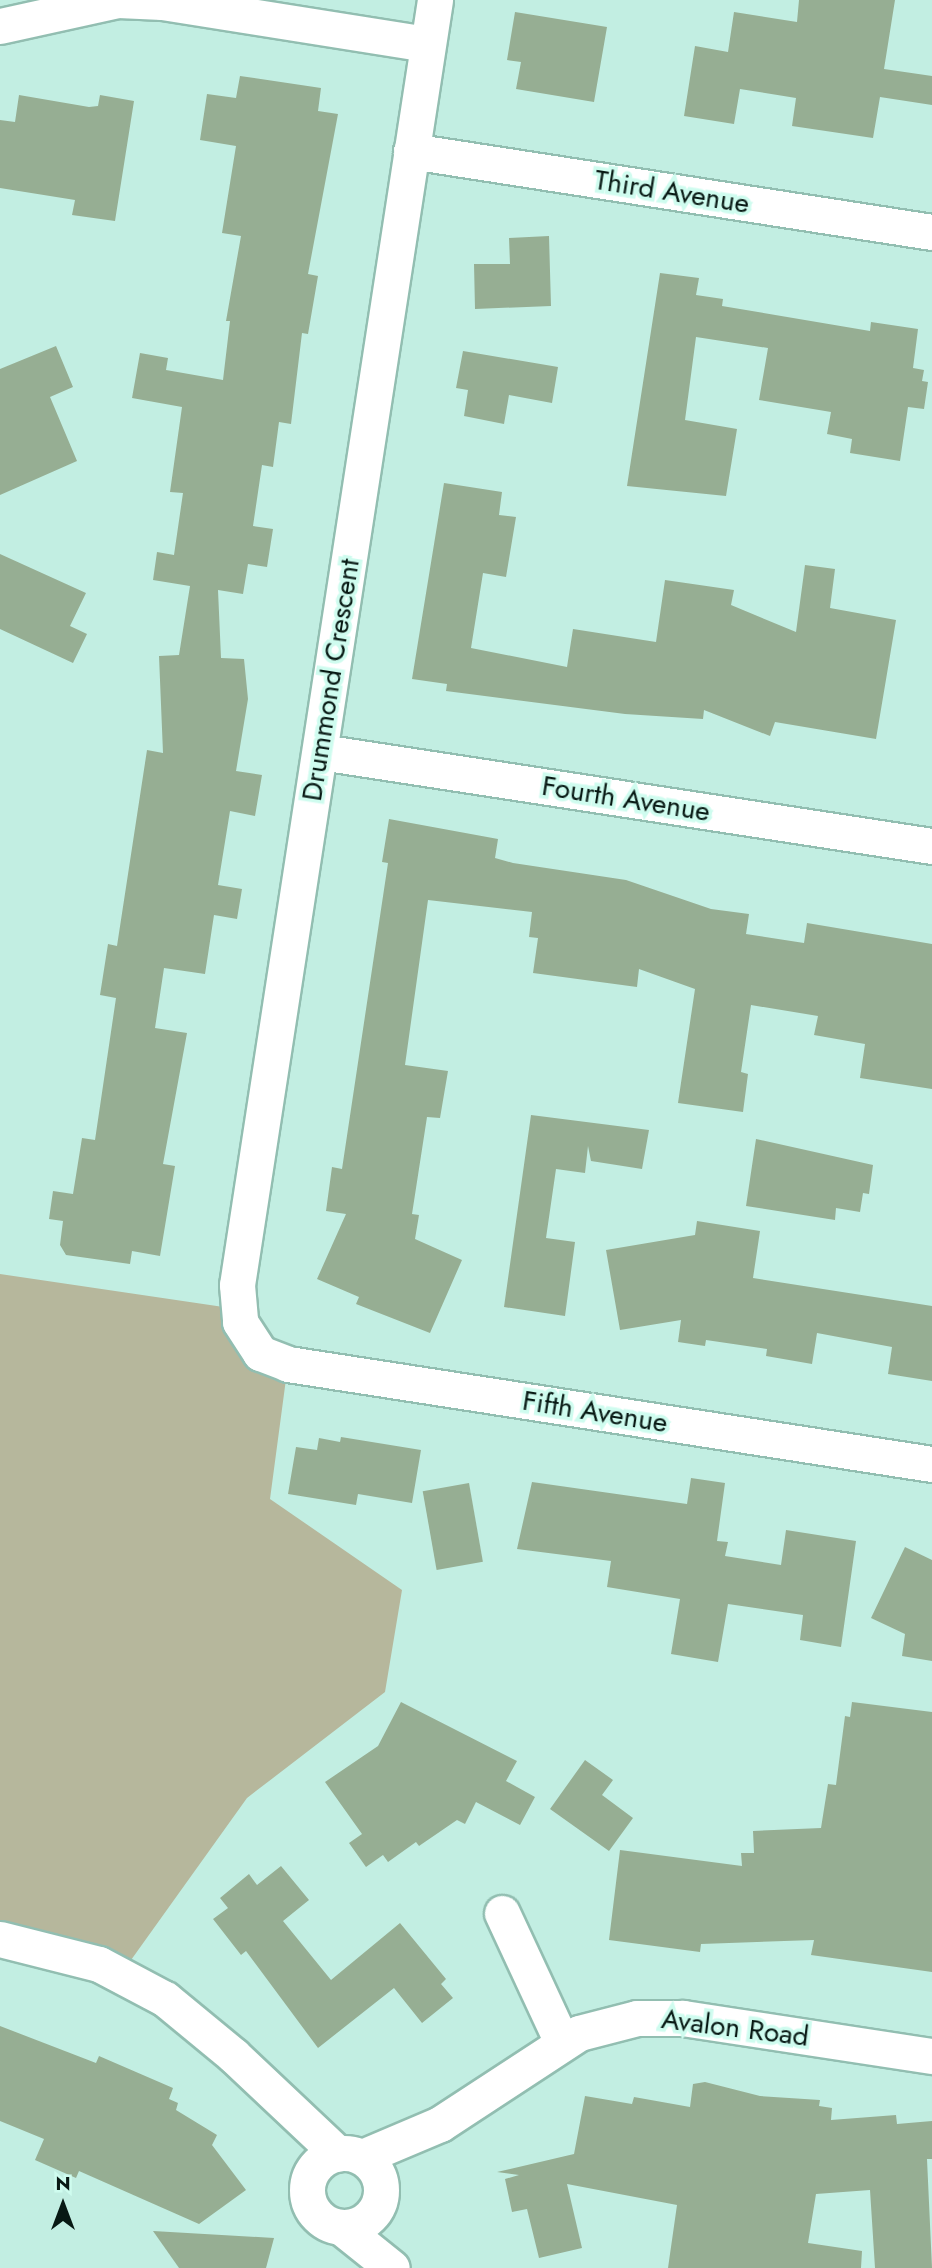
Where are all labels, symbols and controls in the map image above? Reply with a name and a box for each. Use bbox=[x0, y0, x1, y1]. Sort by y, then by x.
street label: Third Avenue bbox=[592, 163, 752, 221]
street label: Drummond Crescent bbox=[295, 557, 367, 803]
street label: Fourth Avenue bbox=[540, 769, 712, 829]
street label: Fifth Avenue bbox=[520, 1384, 670, 1440]
street label: Avalon Road bbox=[659, 2002, 811, 2054]
north arrow bbox=[28, 2170, 98, 2240]
text: N bbox=[55, 2170, 71, 2197]

